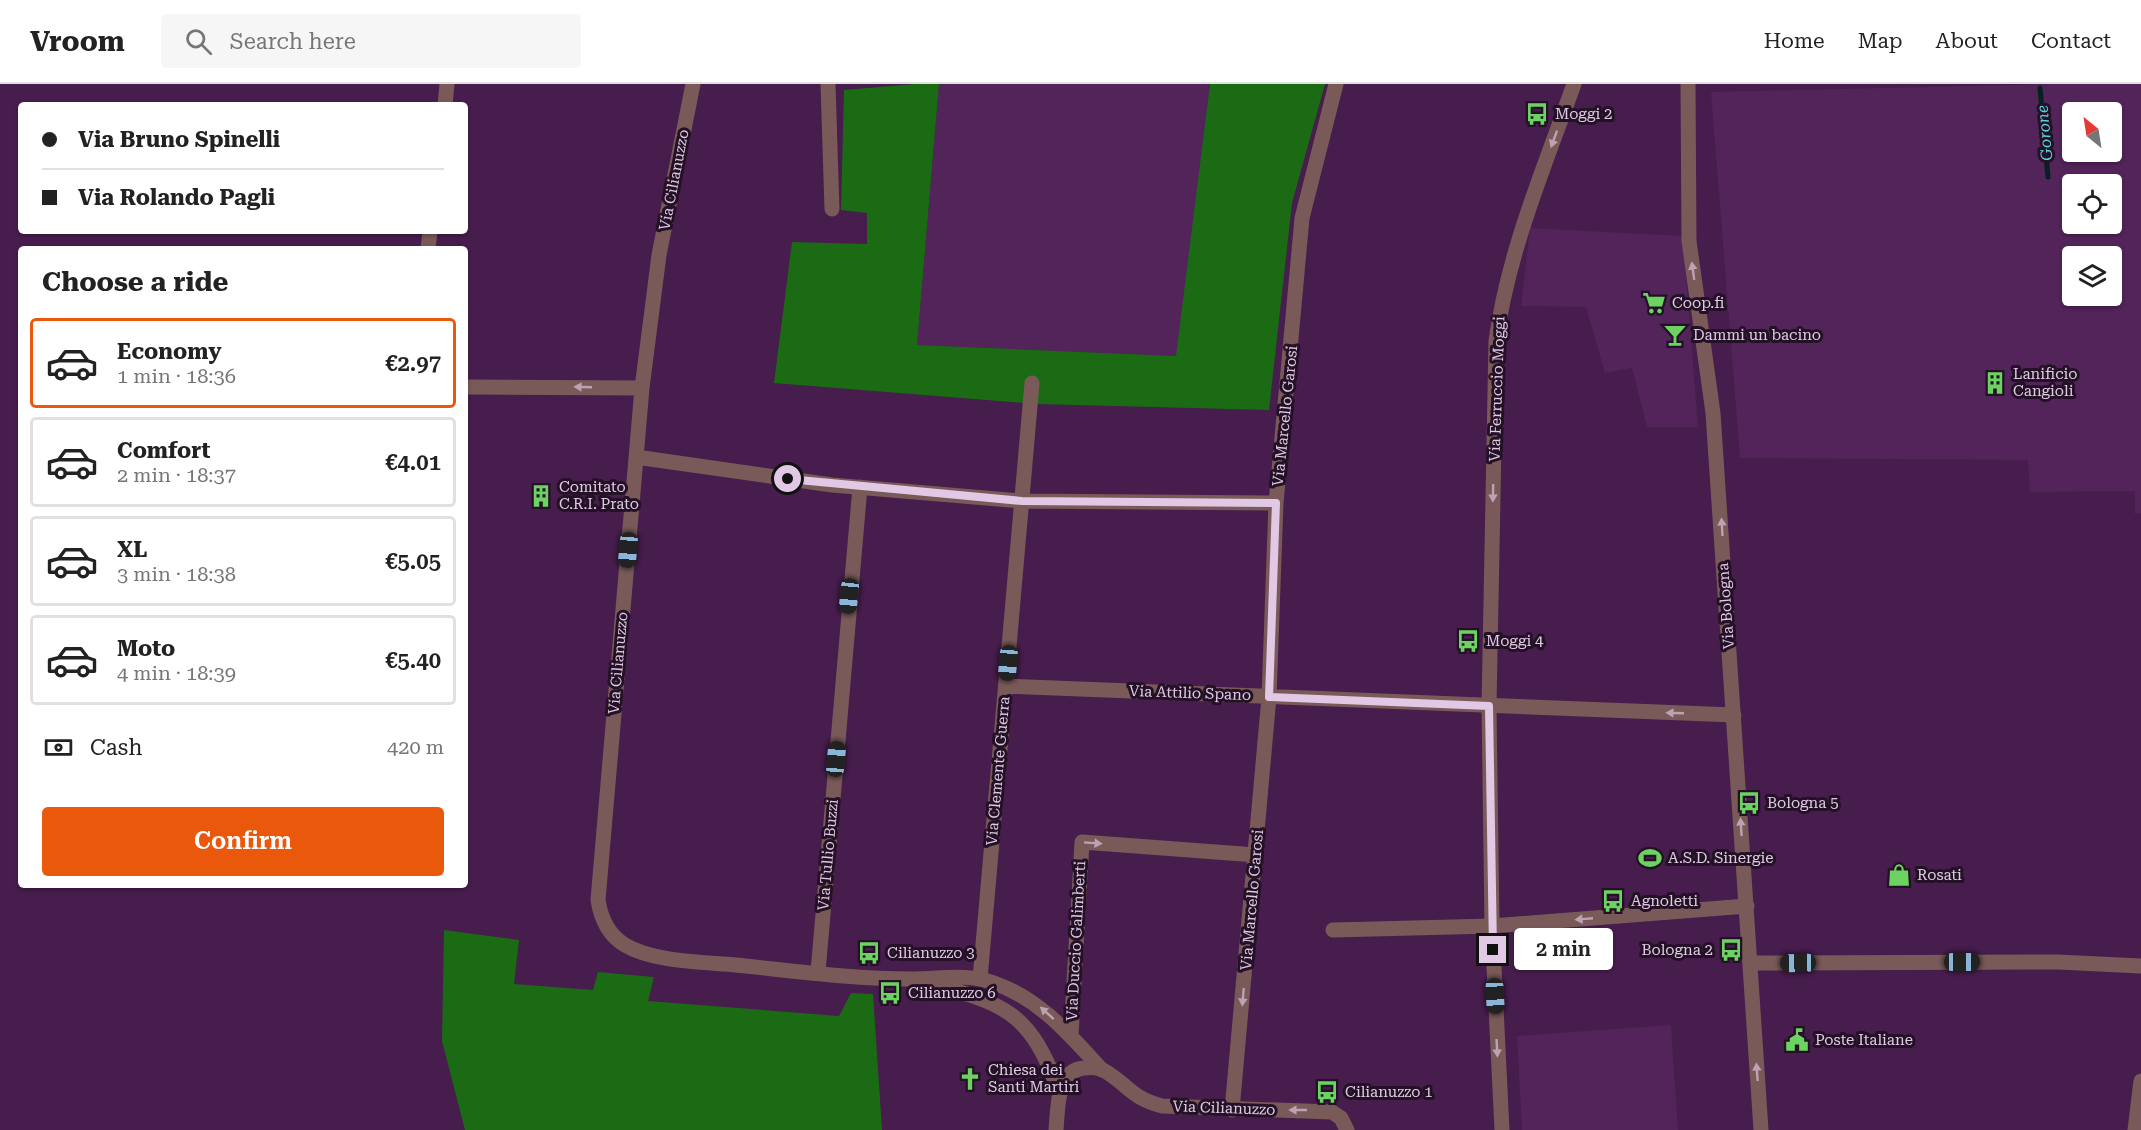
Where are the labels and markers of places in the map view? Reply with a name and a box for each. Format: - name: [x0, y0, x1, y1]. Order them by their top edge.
- bus stop icon: Moggi 2: [1524, 101, 1550, 127]
- place label: Moggi 2: [1555, 105, 1612, 123]
- supermarket icon: Coop.fi: [1641, 290, 1667, 316]
- place label: Coop.fi: [1672, 294, 1724, 312]
- bar icon: Dammi un bacino: [1662, 322, 1688, 348]
- place label: Dammi un bacino: [1693, 326, 1821, 344]
- place label: Lanificio Cangioli: [2013, 365, 2078, 400]
- building icon: Lanificio Cangioli: [1982, 370, 2008, 396]
- place label: Comitato C.R.I. Prato: [559, 478, 639, 513]
- building icon: Comitato C.R.I. Prato: [528, 483, 554, 509]
- bus stop icon: Moggi 4: [1455, 628, 1481, 654]
- place label: Moggi 4: [1486, 632, 1544, 650]
- bus stop icon: Bologna 5: [1736, 790, 1762, 816]
- place label: Bologna 5: [1767, 794, 1839, 812]
- sports icon: A.S.D. Sinergie: [1637, 845, 1663, 871]
- place label: A.S.D. Sinergie: [1668, 849, 1773, 867]
- shop icon: Rosati: [1886, 862, 1912, 888]
- place label: Rosati: [1917, 866, 1962, 884]
- bus stop icon: Agnoletti: [1600, 888, 1626, 914]
- place label: Agnoletti: [1631, 892, 1698, 910]
- bus stop icon: Bologna 2: [1718, 937, 1744, 963]
- bus stop icon: Cilianuzzo 3: [856, 940, 882, 966]
- place label: Bologna 2: [1641, 941, 1713, 959]
- place label: Cilianuzzo 3: [887, 944, 975, 962]
- bus stop icon: Cilianuzzo 6: [877, 980, 903, 1006]
- place label: Cilianuzzo 6: [908, 984, 996, 1002]
- public building icon: Poste Italiane: [1784, 1027, 1810, 1053]
- place label: Poste Italiane: [1815, 1031, 1913, 1049]
- place label: Chiesa dei Santi Martiri: [988, 1061, 1080, 1096]
- church icon: Chiesa dei Santi Martiri: [957, 1066, 983, 1092]
- bus stop icon: Cilianuzzo 1: [1314, 1079, 1340, 1105]
- place label: Cilianuzzo 1: [1345, 1083, 1433, 1101]

